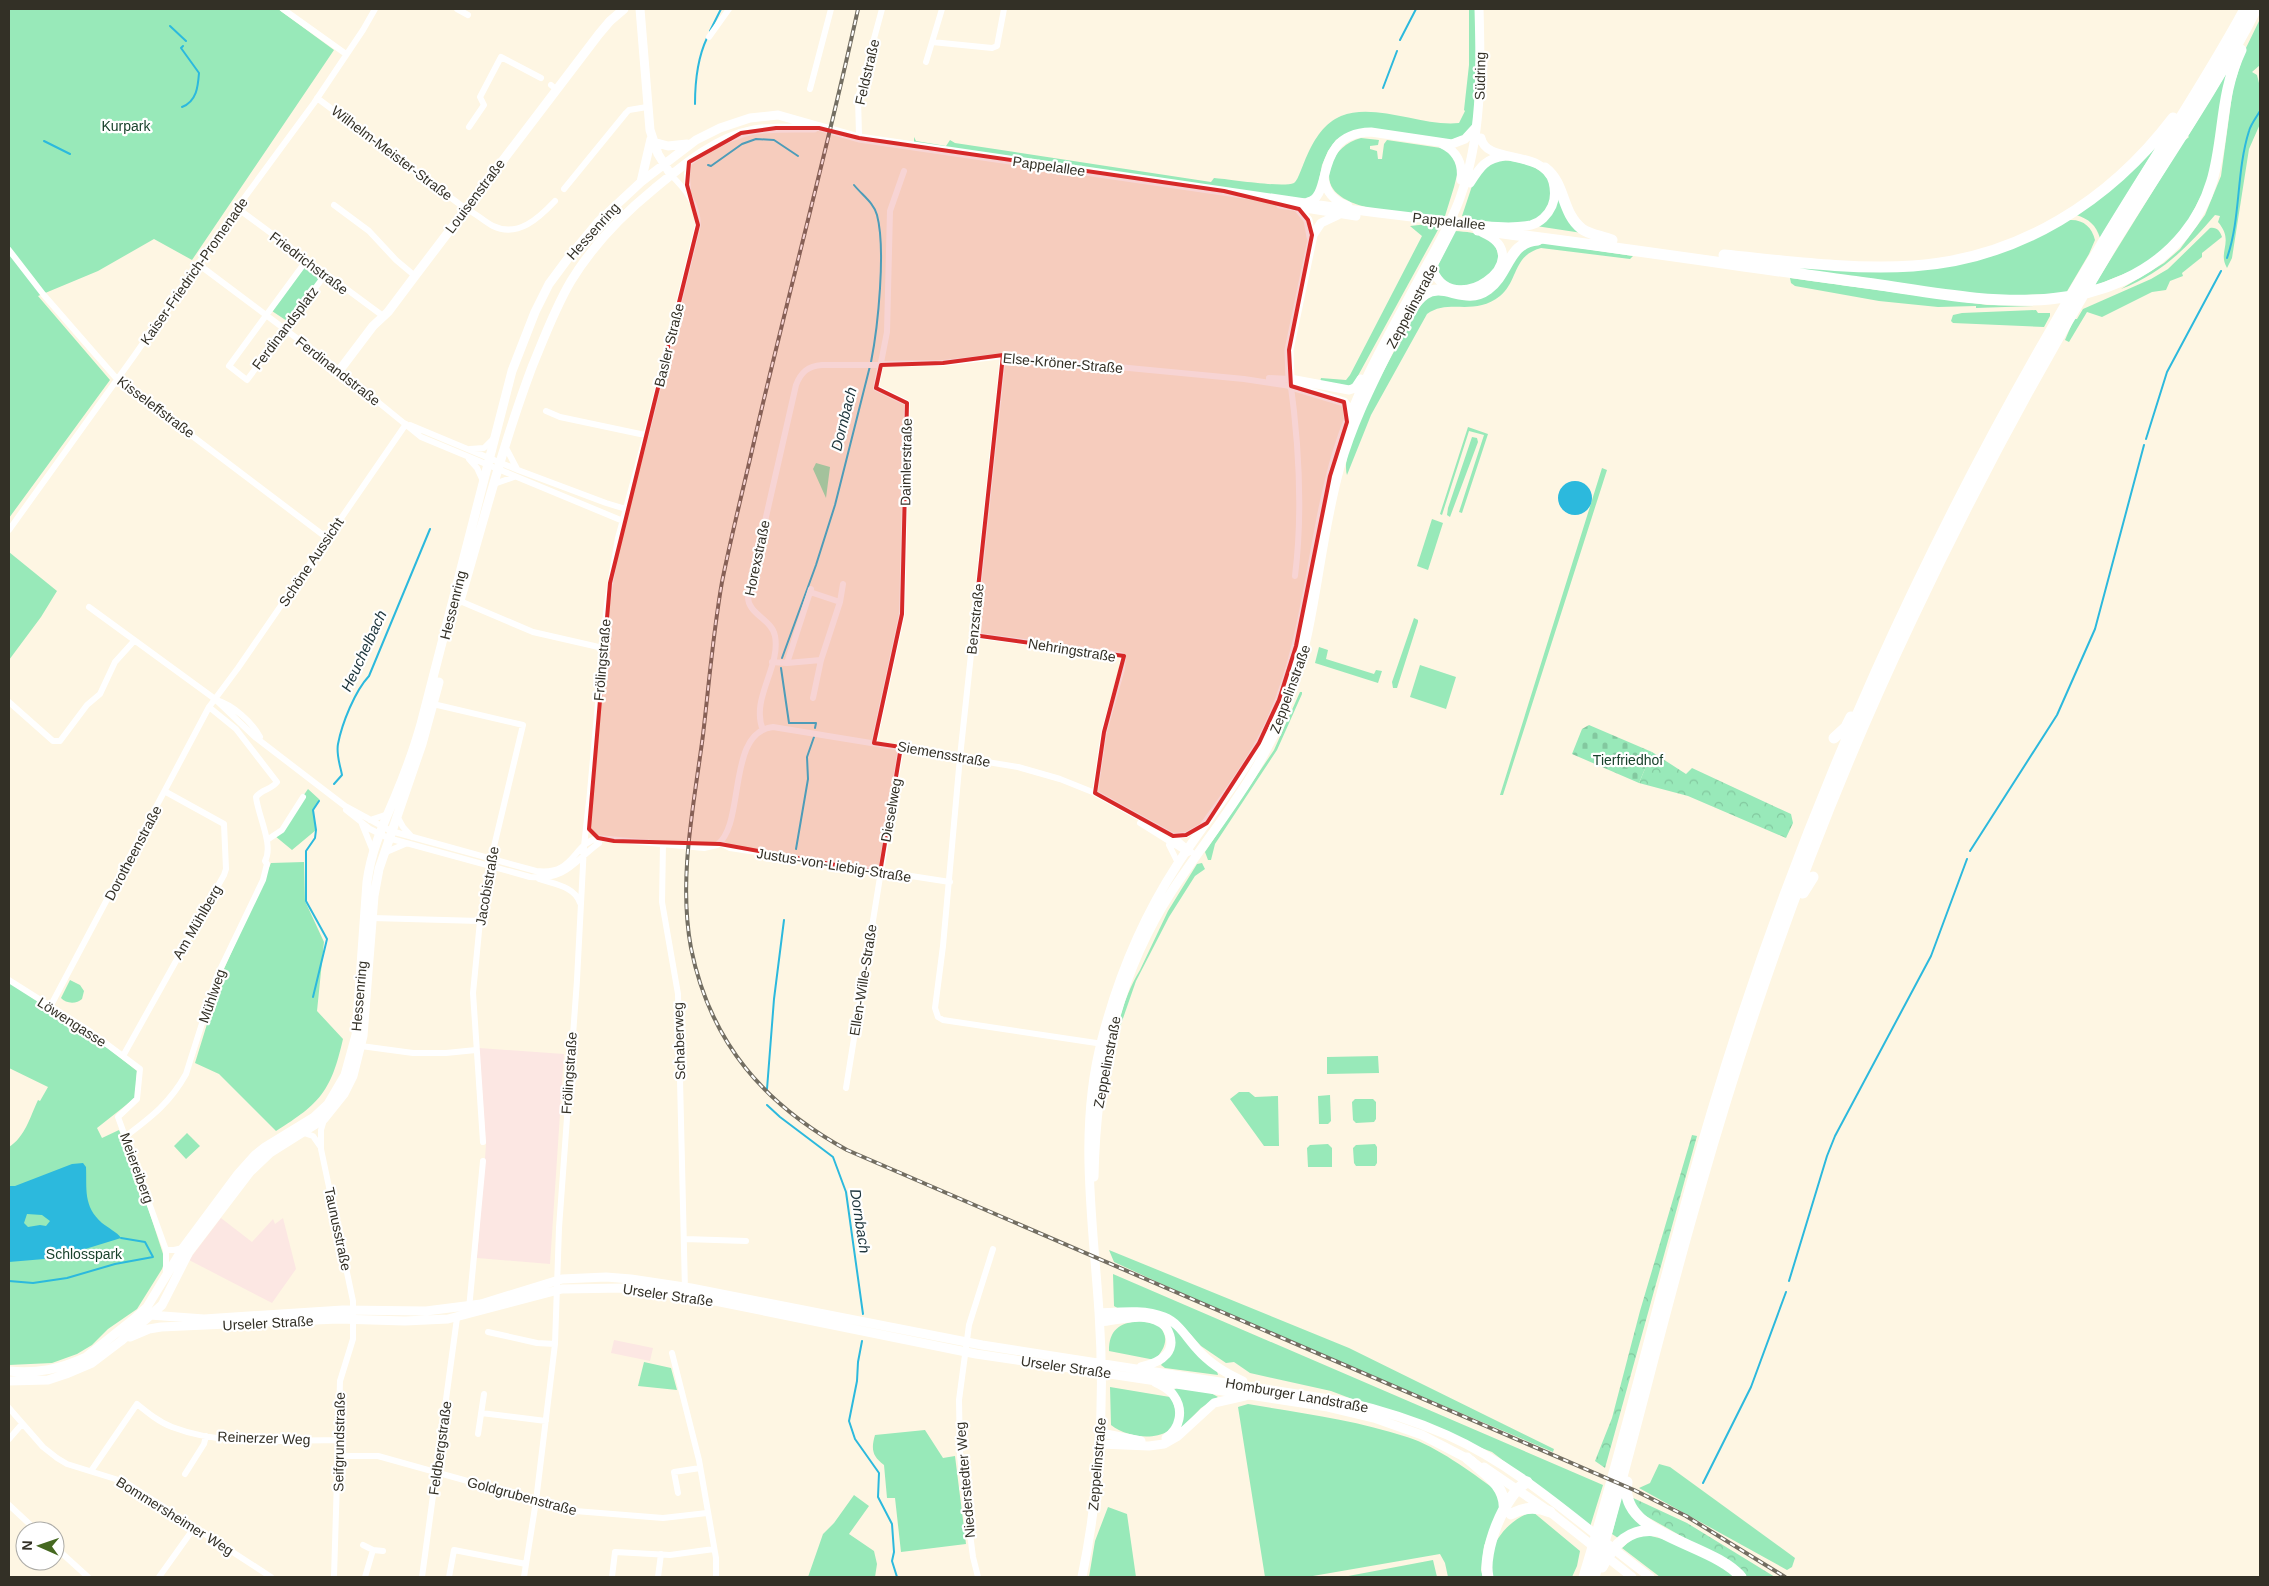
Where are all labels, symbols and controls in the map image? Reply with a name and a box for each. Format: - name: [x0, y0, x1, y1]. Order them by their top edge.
- street label: Feldstraße: [852, 37, 882, 106]
- street label: Südring: [1472, 52, 1488, 100]
- street label: Wilhelm-Meister-Straße: [328, 102, 456, 204]
- park label: Kurpark: [101, 118, 152, 134]
- street label: Pappelallee: [1012, 153, 1087, 179]
- street label: Louisenstraße: [442, 156, 508, 236]
- street label: Kaiser-Friedrich-Promenade: [137, 194, 251, 348]
- street label: Hessenring: [563, 199, 623, 263]
- street label: Pappelallee: [1412, 209, 1486, 233]
- street label: Friedrichstraße: [267, 228, 352, 298]
- street label: Zeppelinstraße: [1383, 261, 1441, 351]
- street label: Ferdinandsplatz: [249, 283, 321, 373]
- street label: Basler Straße: [651, 301, 687, 388]
- street label: Ferdinandstraße: [293, 333, 384, 409]
- street label: Else-Kröner-Straße: [1002, 350, 1124, 376]
- street label: Kisseleffstraße: [114, 373, 198, 441]
- water label: Dornbach: [827, 385, 860, 452]
- street label: Daimlerstraße: [897, 418, 915, 506]
- street label: Schöne Aussicht: [275, 515, 347, 609]
- street label: Horexstraße: [741, 518, 773, 597]
- street label: Hessenring: [437, 569, 469, 641]
- street label: Benzstraße: [963, 582, 987, 655]
- water label: Heuchelbach: [337, 608, 390, 694]
- street label: Frölingstraße: [590, 618, 614, 702]
- street label: Nehringstraße: [1027, 635, 1117, 665]
- street label: Zeppelinstraße: [1267, 642, 1314, 736]
- street label: Siemensstraße: [896, 738, 992, 770]
- park label: Tierfriedhof: [1593, 752, 1663, 768]
- street label: Dieselweg: [878, 777, 904, 843]
- street label: Dorotheenstraße: [101, 803, 165, 903]
- street label: Jacobistraße: [472, 845, 502, 927]
- street label: Justus-von-Liebig-Straße: [756, 845, 913, 885]
- street label: Am Mühlberg: [169, 882, 225, 962]
- street label: Ellen-Wille-Straße: [846, 923, 880, 1037]
- street label: Hessenring: [348, 960, 370, 1032]
- street label: Mühlweg: [195, 967, 229, 1025]
- street label: Löwengasse: [35, 994, 109, 1050]
- street label: Schaberweg: [670, 1002, 688, 1080]
- street label: Zeppelinstraße: [1090, 1014, 1124, 1109]
- street label: Frölingstraße: [558, 1031, 580, 1115]
- street label: Meiereiberg: [117, 1131, 157, 1205]
- street label: Taunusstraße: [321, 1186, 355, 1272]
- water label: Dornbach: [847, 1187, 874, 1254]
- park label: Schlosspark: [46, 1246, 123, 1262]
- street label: Urseler Straße: [622, 1281, 714, 1309]
- street label: Urseler Straße: [222, 1313, 314, 1333]
- street label: Urseler Straße: [1020, 1353, 1112, 1381]
- street label: Homburger Landstraße: [1224, 1375, 1370, 1415]
- street label: Seifgrundstraße: [330, 1392, 348, 1492]
- street label: Feldbergstraße: [425, 1400, 455, 1496]
- street label: Zeppelinstraße: [1085, 1417, 1109, 1511]
- street label: Niederstedter Weg: [952, 1421, 978, 1539]
- street label: Reinerzer Weg: [217, 1428, 311, 1448]
- street label: Bommersheimer Weg: [113, 1473, 237, 1559]
- street label: Goldgrubenstraße: [465, 1474, 579, 1518]
- north arrow: [15, 1521, 65, 1571]
- text: N: [19, 1540, 35, 1551]

